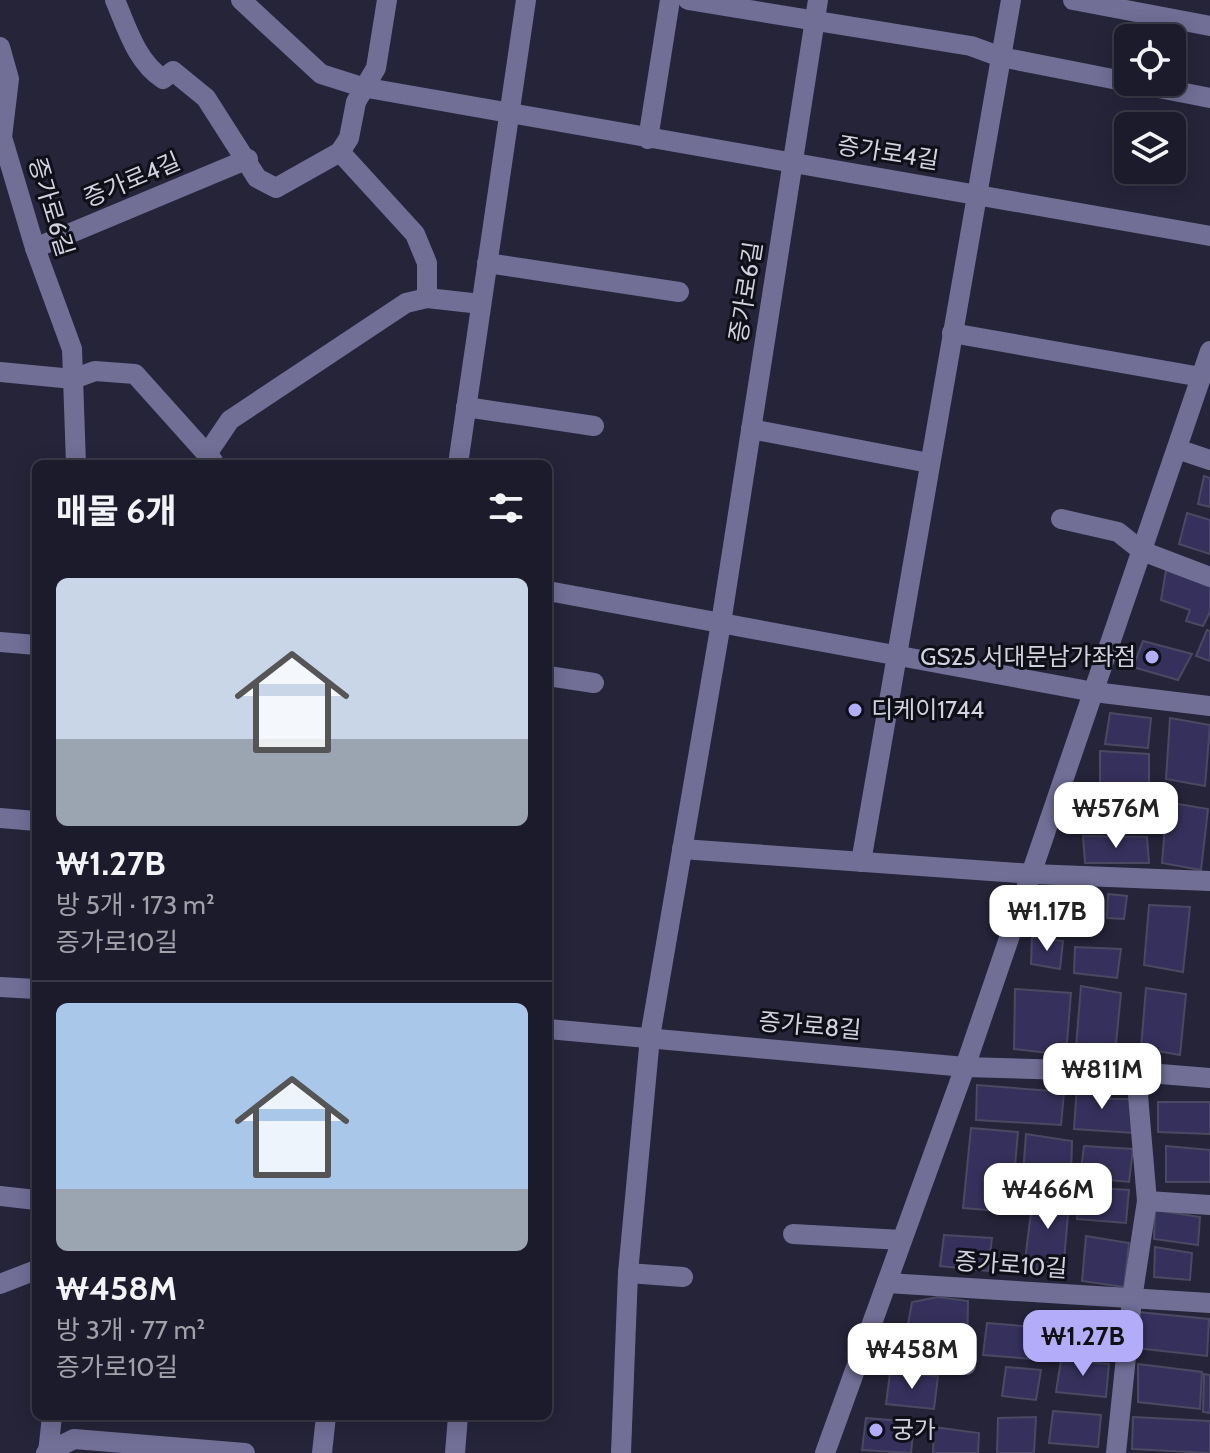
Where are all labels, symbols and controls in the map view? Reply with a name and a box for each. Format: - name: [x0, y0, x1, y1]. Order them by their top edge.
- map controls: [1114, 24, 1186, 184]
- button: locate: [1114, 24, 1186, 96]
- button: layers: [1114, 112, 1186, 184]
- street label: 증가로4길: [835, 130, 941, 175]
- street label: 증가로4길: [79, 146, 185, 213]
- street label: 증가로6길: [23, 154, 80, 260]
- street label: 증가로6길: [723, 239, 768, 345]
- icon: filters: [484, 486, 528, 530]
- text: 매물 6개: [56, 490, 177, 532]
- icon: home: [220, 630, 364, 774]
- place label: GS25 서대문남가좌점: [920, 642, 1136, 671]
- marker: GS25 서대문남가좌점: [1143, 648, 1161, 666]
- place label: 디케이1744: [871, 695, 984, 724]
- marker: 디케이1744: [846, 701, 864, 719]
- pin: ₩576M: [1060, 782, 1172, 850]
- text: ₩576M: [1072, 792, 1160, 824]
- text: ₩1.27B: [56, 842, 166, 884]
- pin: ₩1.17B: [982, 885, 1112, 953]
- text: 방 5개 · 173 m²: [56, 889, 215, 921]
- text: ₩1.17B: [1007, 895, 1087, 927]
- text: 증가로10길: [56, 926, 178, 958]
- street label: 증가로8길: [758, 1007, 863, 1044]
- pin: ₩811M: [1046, 1043, 1158, 1111]
- text: ₩811M: [1061, 1053, 1143, 1085]
- icon: home: [220, 1055, 364, 1199]
- pin: ₩466M: [992, 1163, 1104, 1231]
- text: ₩466M: [1002, 1173, 1094, 1205]
- street label: 증가로10길: [954, 1246, 1068, 1283]
- text: ₩458M: [56, 1267, 177, 1309]
- pin: ₩1.27B: [1018, 1310, 1148, 1378]
- text: 방 3개 · 77 m²: [56, 1314, 205, 1346]
- text: ₩1.27B: [1041, 1320, 1125, 1352]
- pin: ₩458M: [856, 1323, 968, 1391]
- text: ₩458M: [866, 1333, 958, 1365]
- text: 증가로10길: [56, 1351, 178, 1383]
- place label: 궁가: [892, 1415, 936, 1444]
- marker: 궁가: [867, 1421, 885, 1439]

